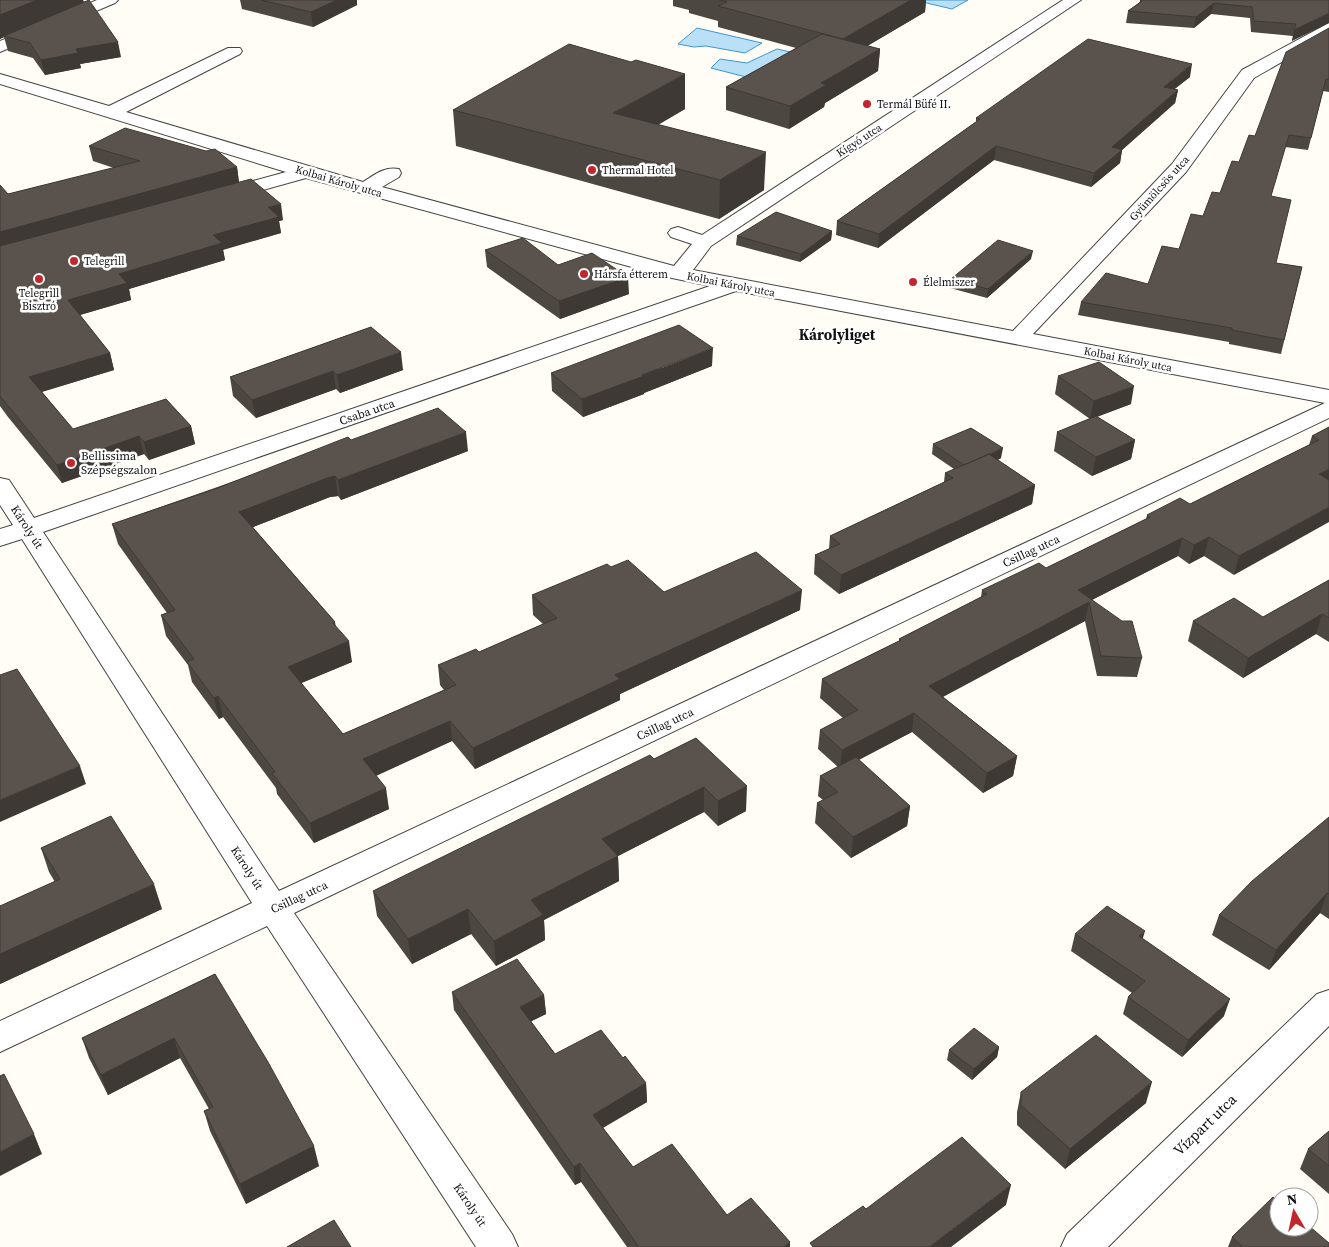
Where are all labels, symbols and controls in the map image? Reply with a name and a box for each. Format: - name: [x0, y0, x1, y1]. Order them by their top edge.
- place label: Termál Büfé II.: [877, 97, 951, 112]
- marker: Termál Büfé II.: [861, 98, 873, 110]
- street label: Kígyó utca: [834, 120, 885, 161]
- street label: Gyümölcsös utca: [1126, 152, 1193, 224]
- street label: Kolbai Károly utca: [294, 162, 384, 201]
- place label: Thermal Hotel: [602, 163, 674, 178]
- marker: Thermal Hotel: [586, 164, 598, 176]
- place label: Telegrill: [84, 254, 124, 269]
- marker: Telegrill: [68, 255, 80, 267]
- place label: Hársfa étterem: [594, 267, 668, 282]
- marker: Hársfa étterem: [578, 268, 590, 280]
- street label: Kolbai Károly utca: [685, 269, 777, 300]
- marker: Telegrill Bisztró: [33, 273, 45, 285]
- place label: Élelmiszer: [923, 275, 975, 290]
- marker: Élelmiszer: [907, 276, 919, 288]
- place label: Telegrill Bisztró: [19, 286, 59, 314]
- district label: Károlyliget: [799, 324, 876, 345]
- street label: Kolbai Károly utca: [1082, 344, 1174, 375]
- street label: Csaba utca: [337, 395, 398, 429]
- place label: Bellissima Szépségszalon: [81, 448, 157, 478]
- marker: Bellissima Szépségszalon: [65, 457, 77, 469]
- street label: Károly út: [7, 502, 47, 552]
- street label: Csillag utca: [1000, 530, 1063, 571]
- street label: Csillag utca: [634, 703, 697, 744]
- street label: Károly út: [227, 843, 267, 893]
- street label: Csillag utca: [268, 876, 331, 917]
- street label: Vízpart utca: [1168, 1089, 1241, 1160]
- street label: Károly út: [450, 1180, 490, 1230]
- north arrow: [1269, 1187, 1319, 1237]
- text: N: [1285, 1188, 1299, 1210]

